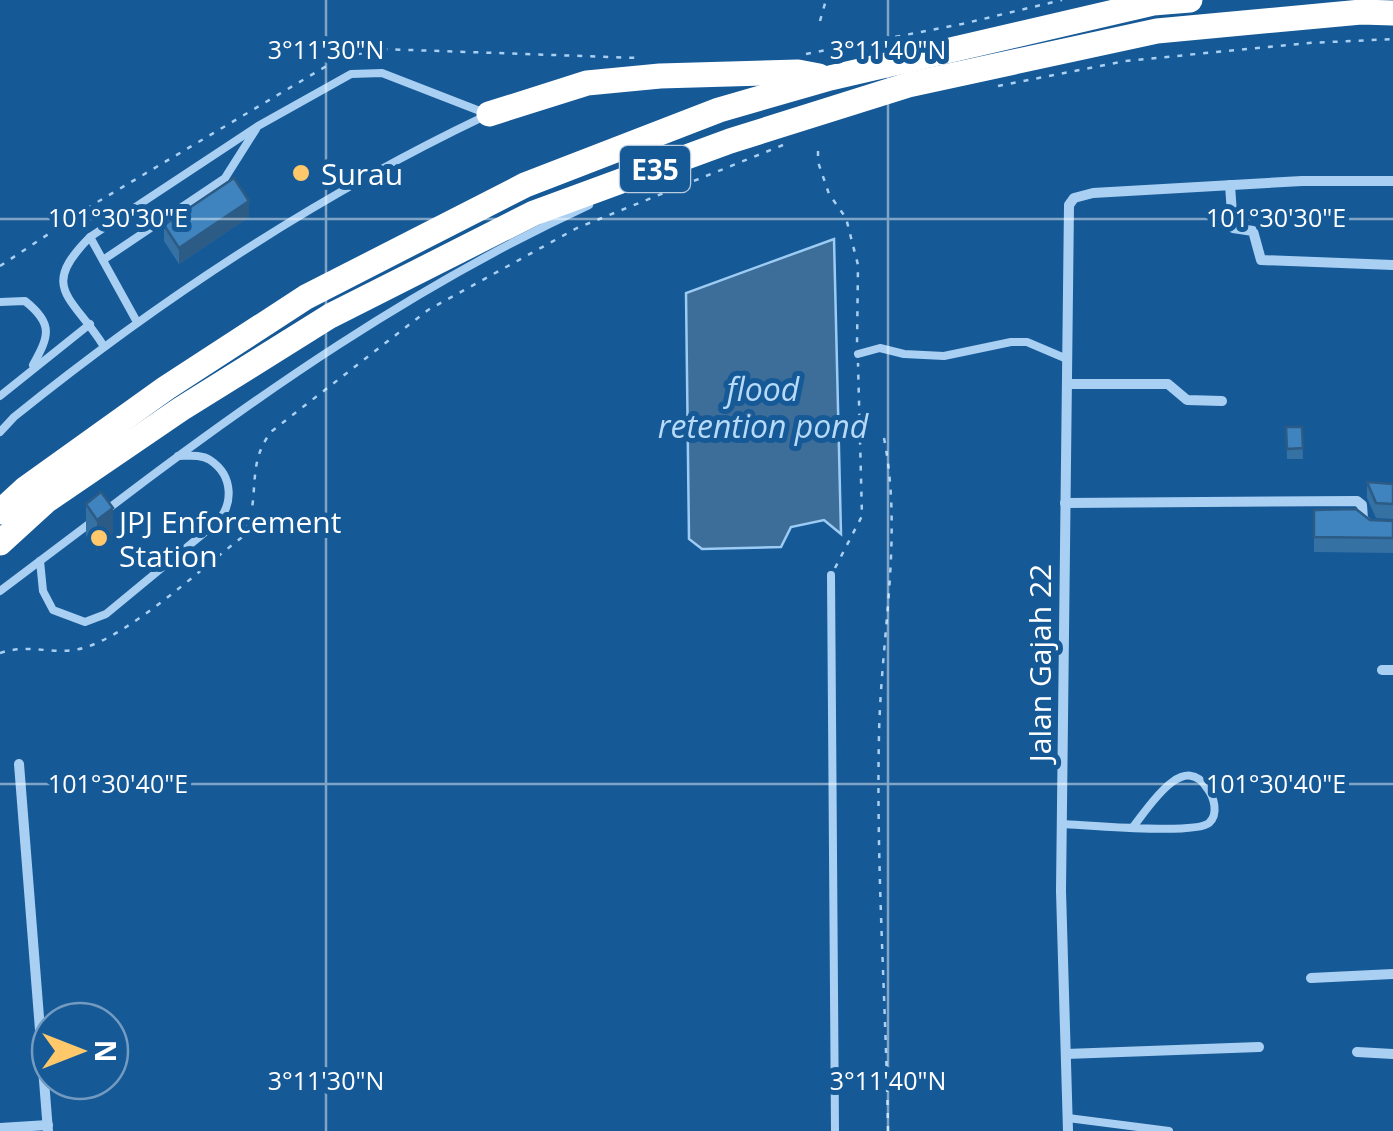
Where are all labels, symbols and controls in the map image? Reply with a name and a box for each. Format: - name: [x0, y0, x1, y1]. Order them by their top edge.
- text: 3°11'30"N: [268, 32, 384, 66]
- text: 3°11'40"N: [830, 32, 946, 66]
- road number: E35: [620, 146, 690, 192]
- place label: Surau: [321, 153, 403, 194]
- marker: Surau: [290, 162, 312, 184]
- text: 101°30'30"E: [48, 200, 188, 234]
- text: 101°30'30"E: [1206, 200, 1346, 234]
- water label: flood retention pond: [658, 367, 870, 447]
- place label: JPJ Enforcement Station: [116, 501, 341, 576]
- marker: JPJ Enforcement Station: [88, 527, 110, 549]
- street label: Jalan Gajah 22: [1019, 564, 1060, 765]
- text: 101°30'40"E: [48, 766, 188, 800]
- text: 101°30'40"E: [1206, 766, 1346, 800]
- north arrow: [30, 1001, 130, 1101]
- text: N: [87, 1040, 125, 1062]
- text: 3°11'30"N: [268, 1063, 384, 1097]
- text: 3°11'40"N: [830, 1063, 946, 1097]

